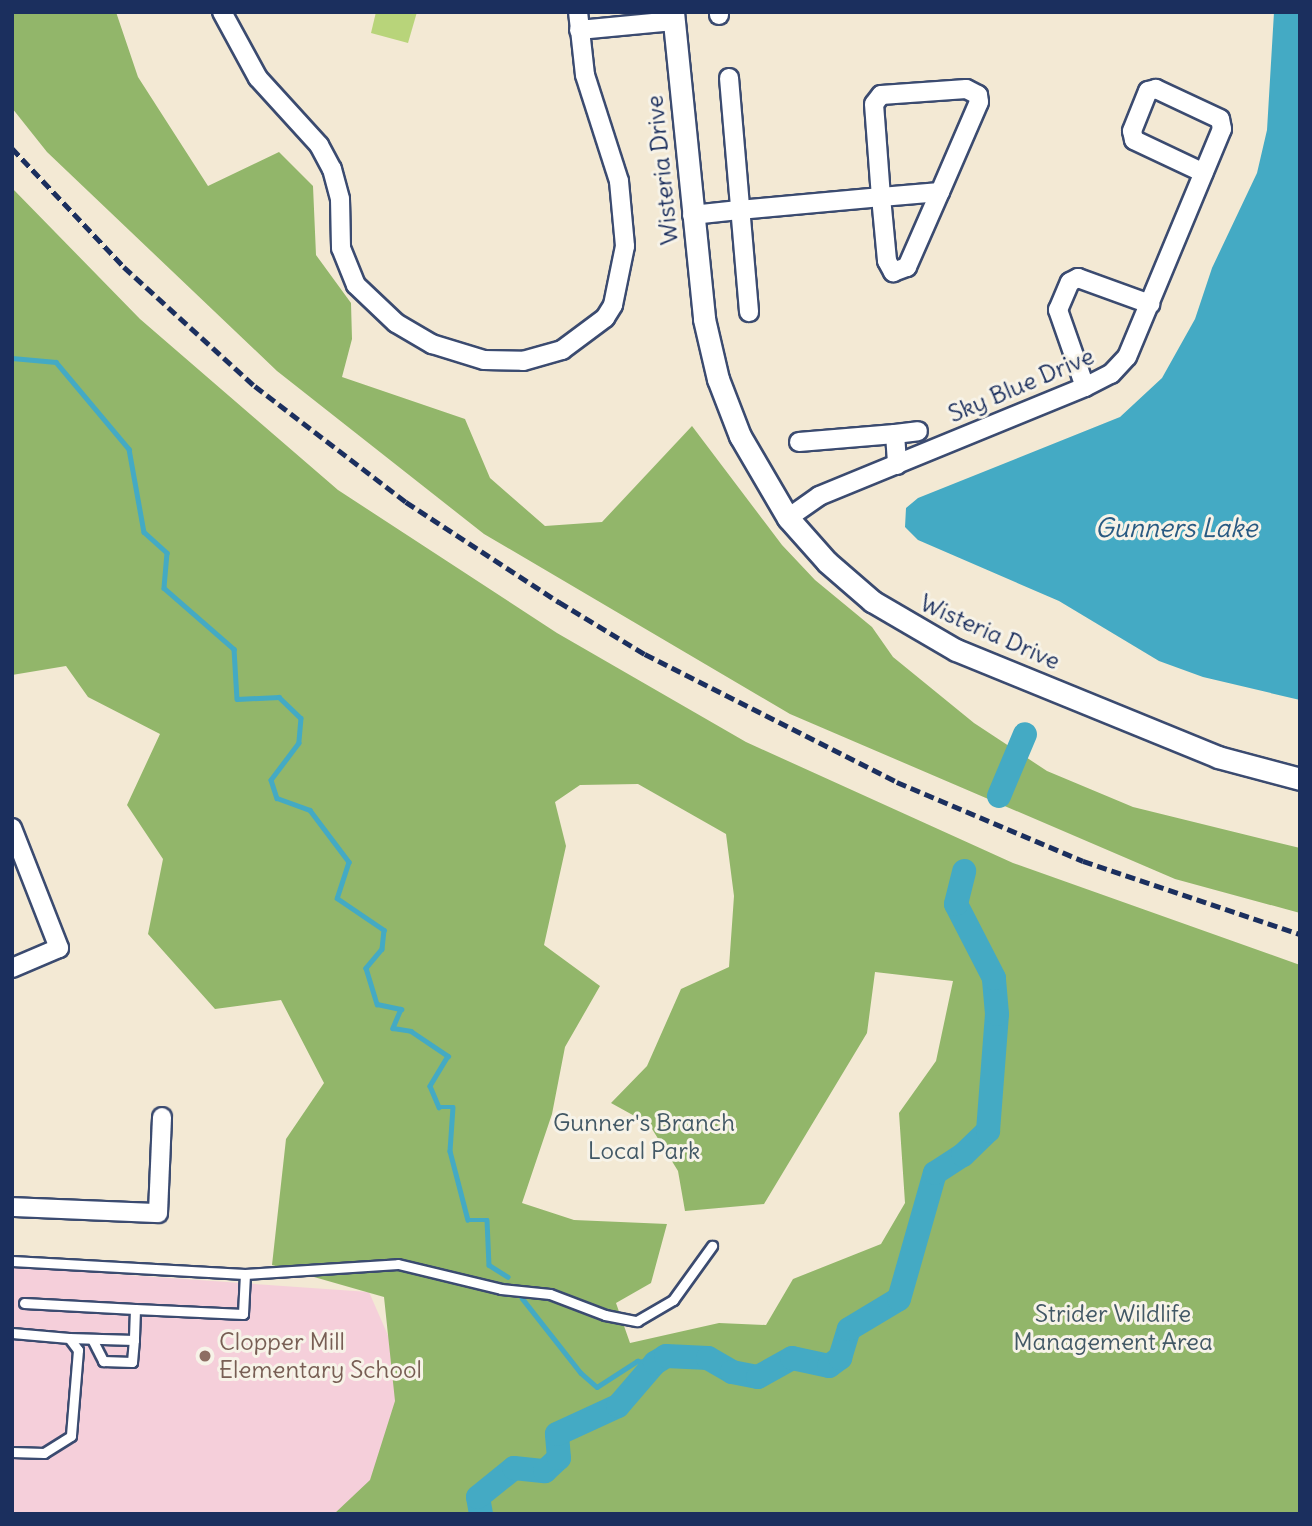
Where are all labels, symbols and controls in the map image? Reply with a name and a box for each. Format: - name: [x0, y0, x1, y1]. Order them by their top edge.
- street label: Wisteria Drive: [640, 94, 684, 246]
- street label: Sky Blue Drive: [944, 341, 1098, 429]
- water label: Gunners Lake: [1095, 512, 1257, 544]
- street label: Wisteria Drive: [916, 588, 1064, 676]
- park label: Gunner's Branch Local Park: [553, 1109, 735, 1165]
- park label: Strider Wildlife Management Area: [1013, 1300, 1213, 1356]
- place label: Clopper Mill Elementary School: [219, 1328, 422, 1384]
- marker: Clopper Mill Elementary School: [197, 1348, 213, 1364]

